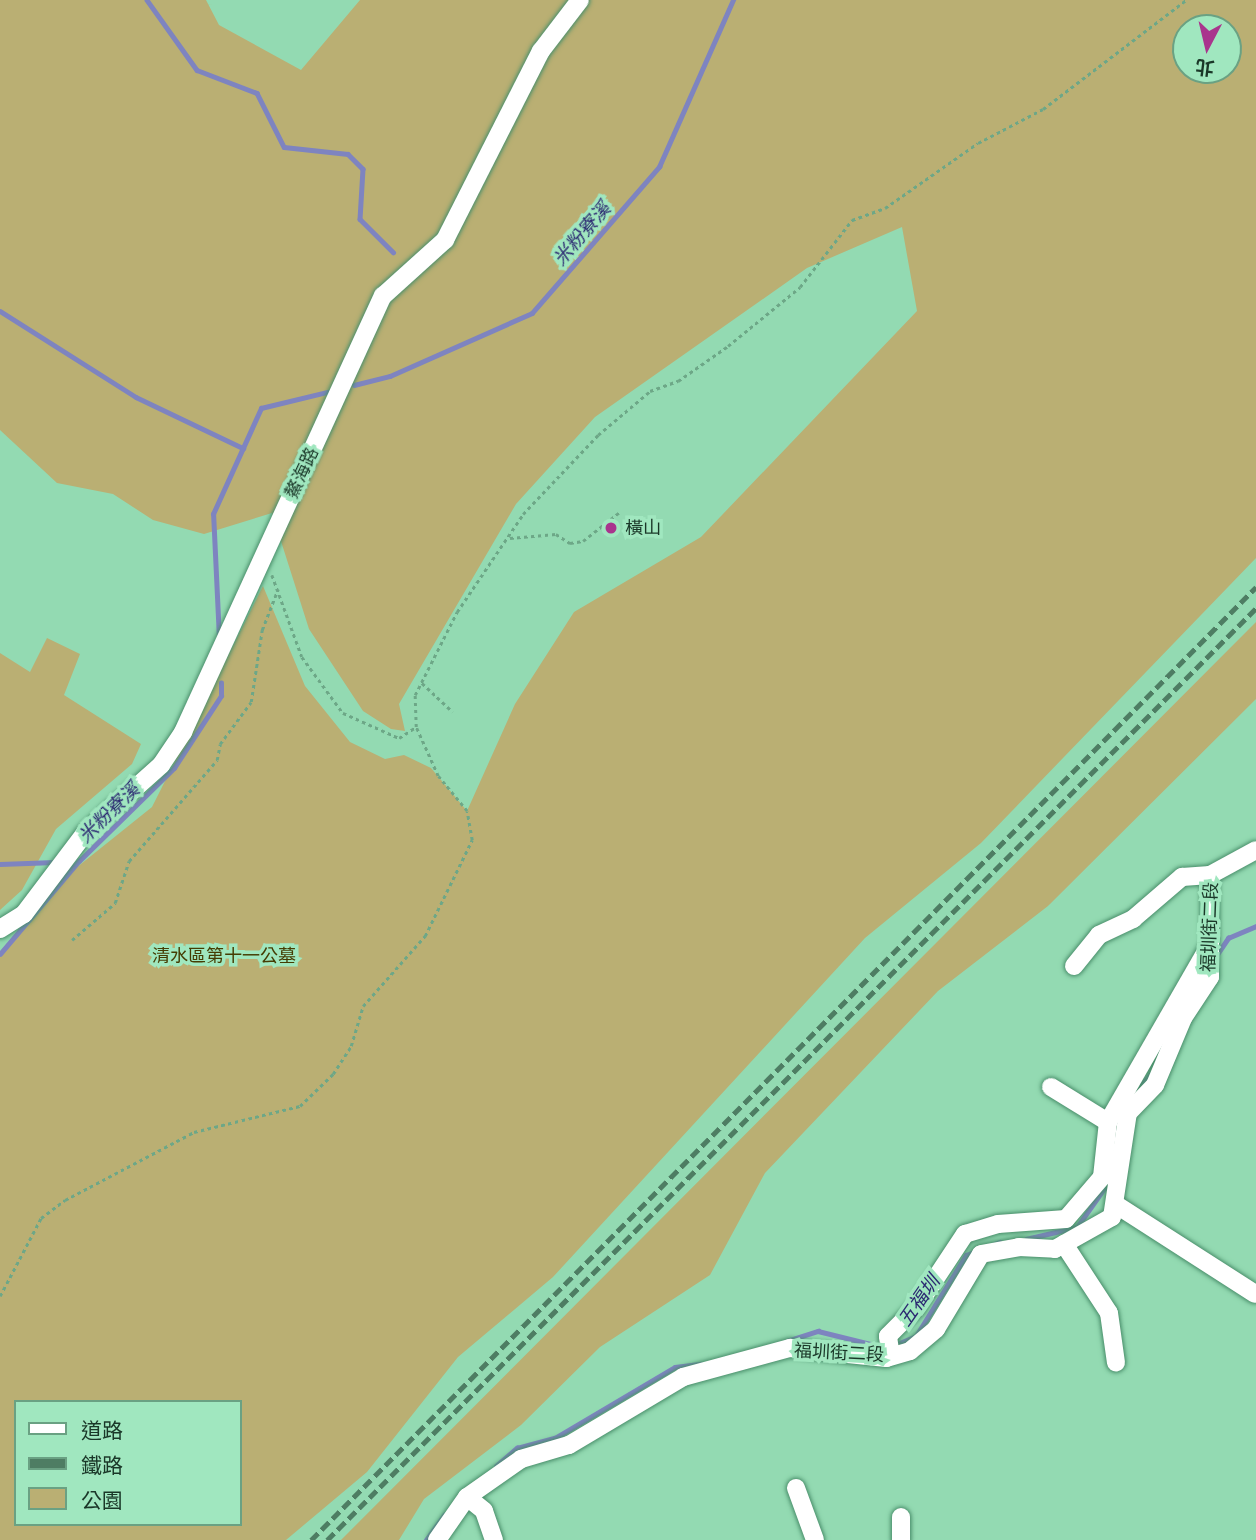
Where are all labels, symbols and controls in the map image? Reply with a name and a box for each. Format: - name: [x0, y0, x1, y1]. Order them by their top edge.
- north arrow: [1172, 14, 1242, 84]
- text: 北: [1194, 56, 1215, 80]
- water label: 米粉寮溪: [548, 198, 616, 270]
- street label: 鰲海路: [281, 444, 323, 502]
- place label: 橫山: [625, 517, 661, 539]
- marker: 橫山: [603, 520, 619, 536]
- water label: 米粉寮溪: [74, 778, 144, 848]
- street label: 福圳街二段: [1198, 882, 1222, 972]
- park label: 清水區第十一公墓: [152, 945, 296, 967]
- water label: 五福圳: [893, 1271, 945, 1331]
- street label: 福圳街二段: [793, 1340, 885, 1366]
- legend: [14, 1400, 242, 1526]
- text: 道路: [81, 1418, 123, 1443]
- text: 鐵路: [81, 1453, 123, 1478]
- text: 公園: [81, 1488, 123, 1513]

